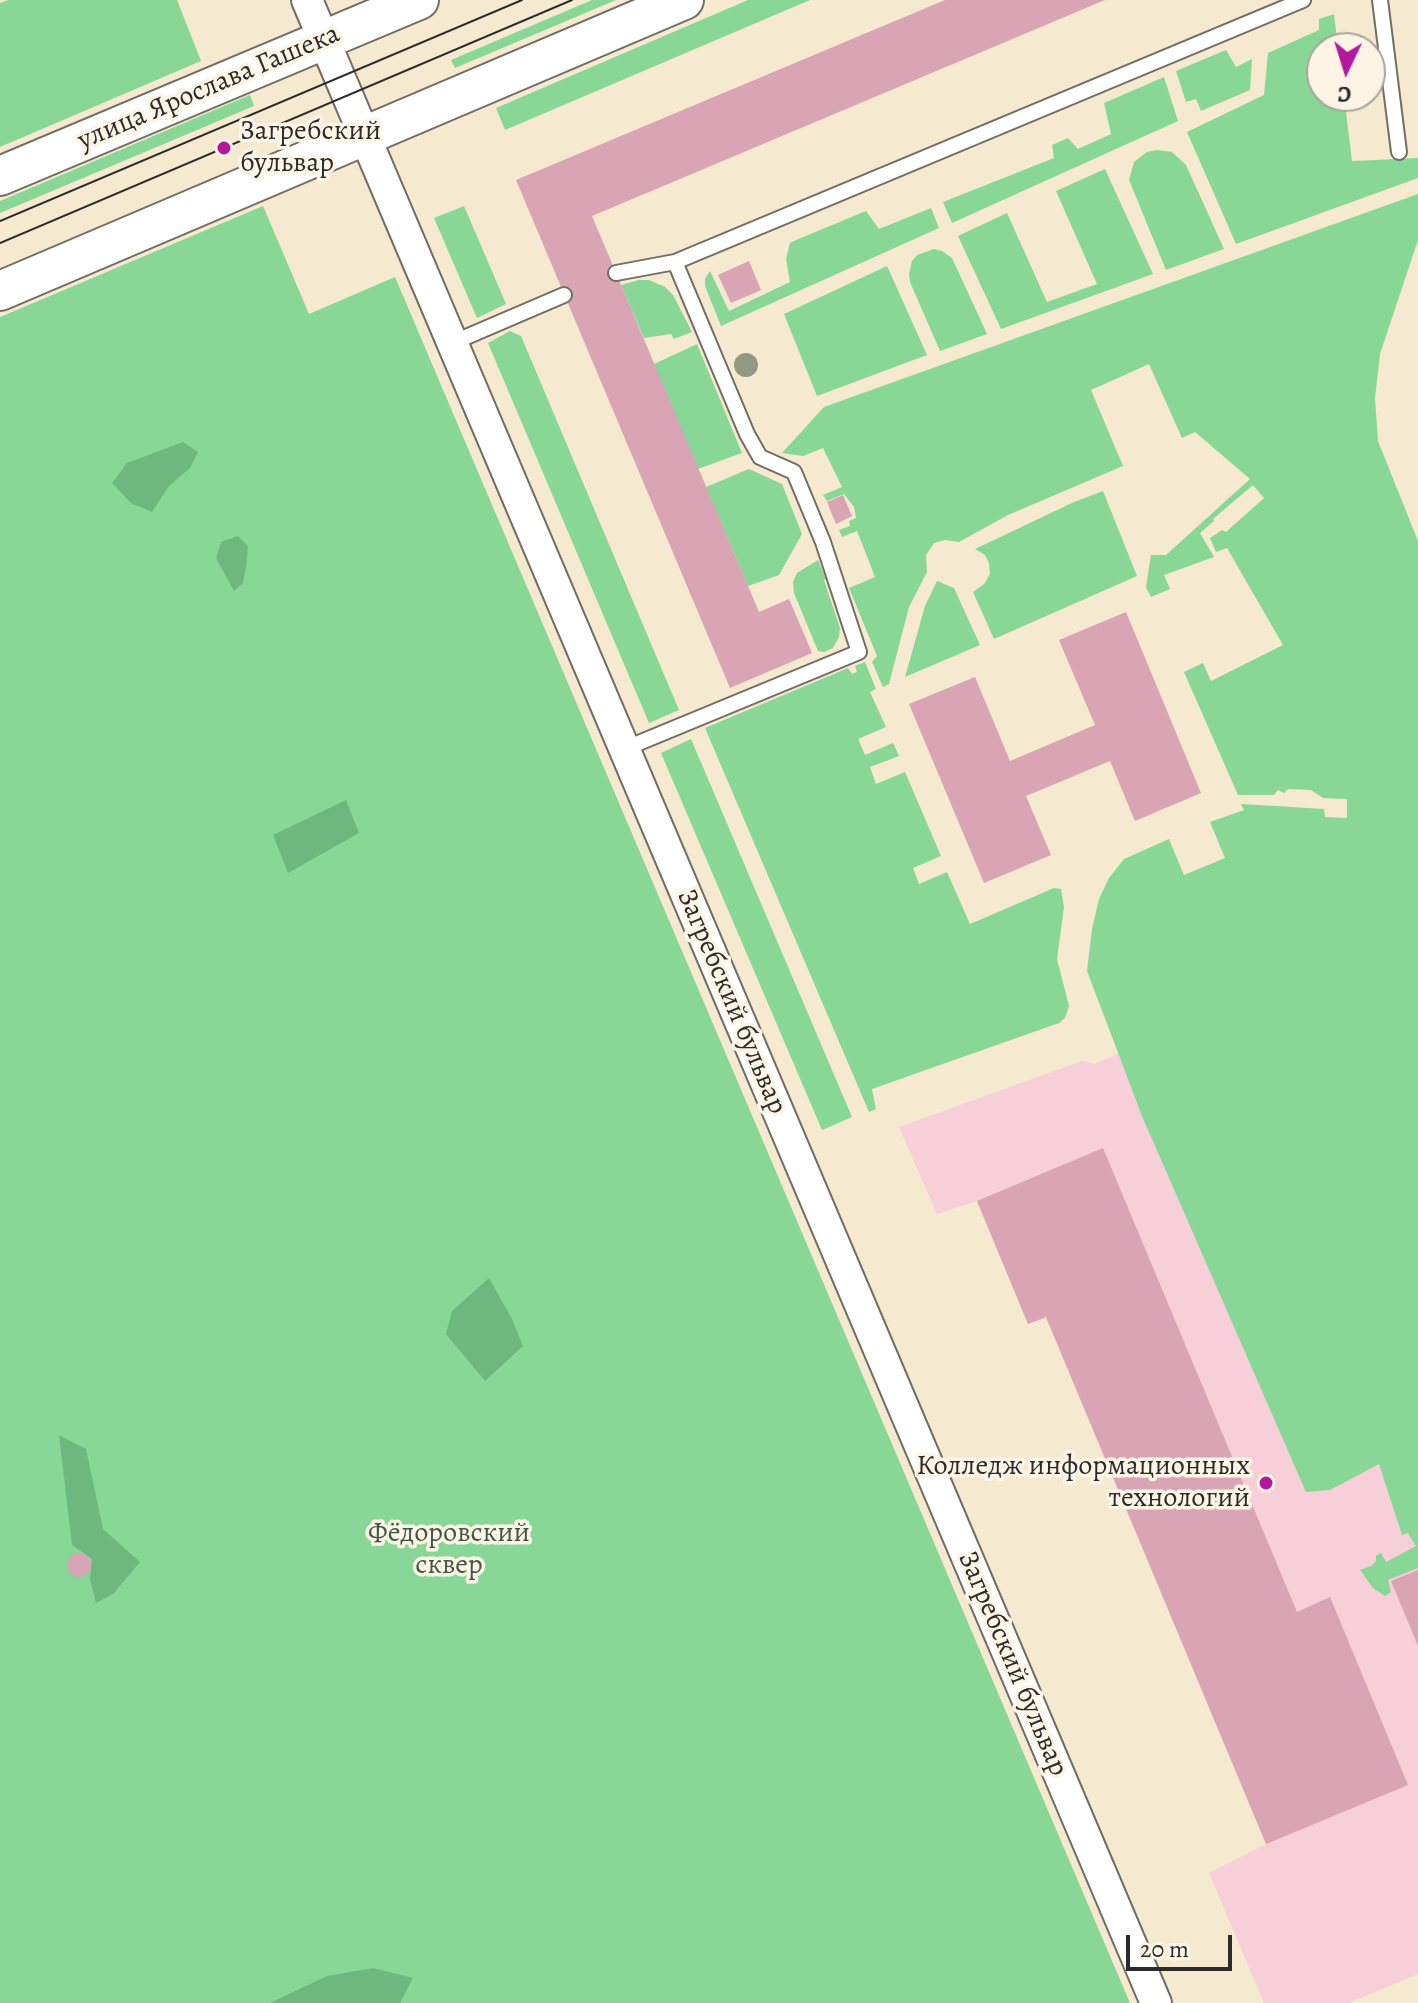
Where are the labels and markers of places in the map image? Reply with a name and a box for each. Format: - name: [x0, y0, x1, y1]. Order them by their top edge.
- place label: Загребский бульвар: [240, 115, 381, 181]
- marker: Загребский бульвар: [215, 139, 233, 157]
- place label: Колледж информационных технологий: [916, 1450, 1250, 1516]
- marker: Колледж информационных технологий: [1257, 1474, 1275, 1492]

